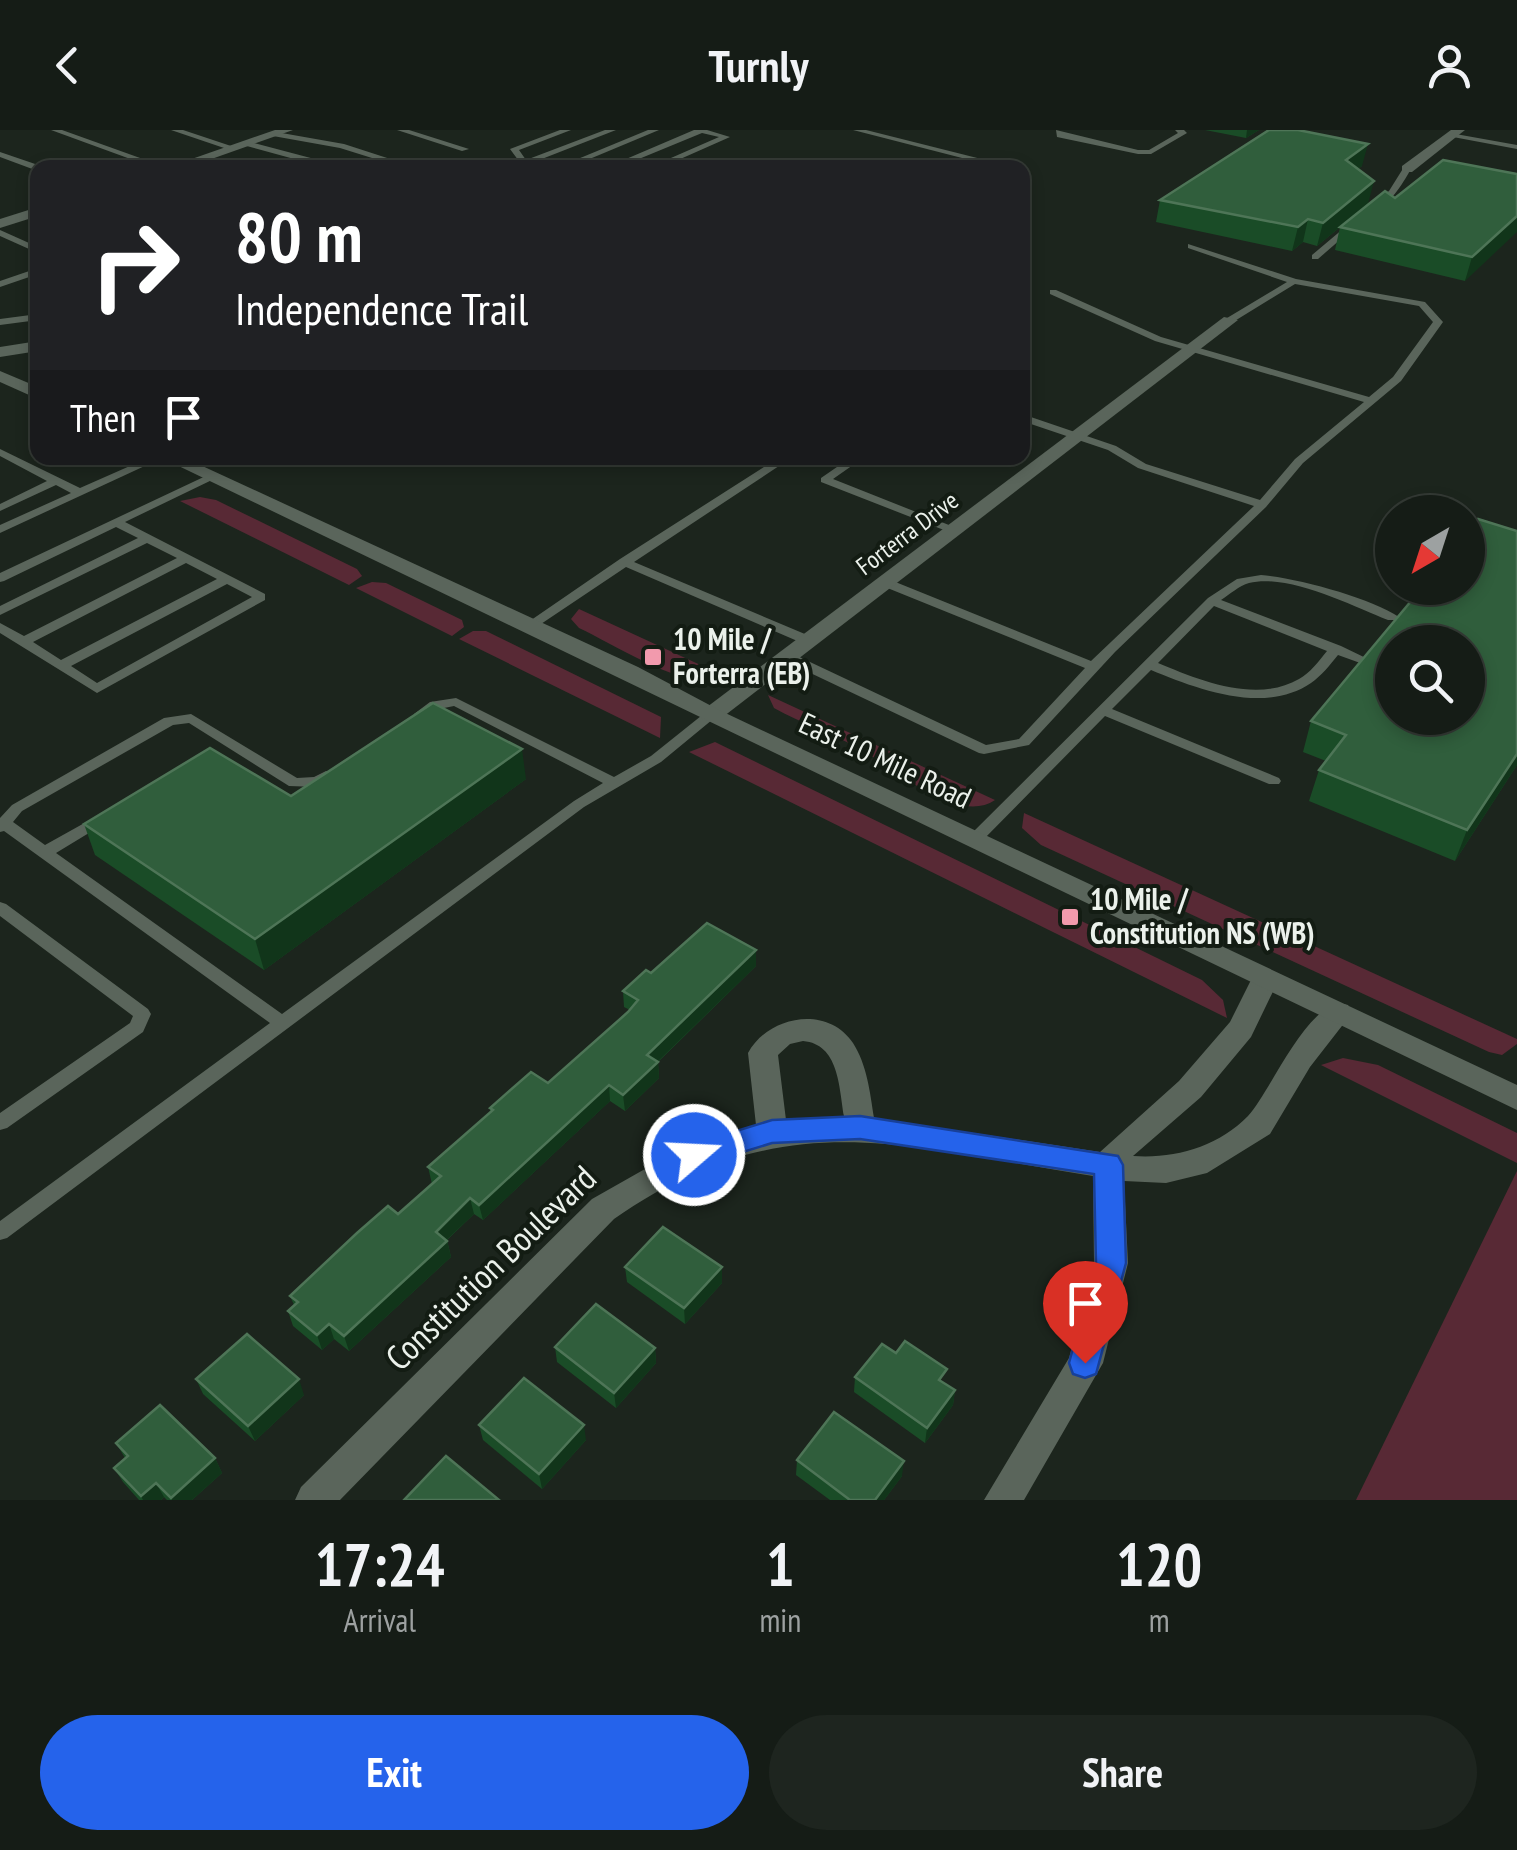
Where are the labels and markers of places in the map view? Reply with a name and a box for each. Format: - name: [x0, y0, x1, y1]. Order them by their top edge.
- place label: 10 Mile / Forterra (EB): [673, 619, 810, 692]
- marker: 10 Mile / Forterra (EB): [642, 646, 664, 668]
- place label: 10 Mile / Constitution NS (WB): [1090, 879, 1315, 952]
- marker: 10 Mile / Constitution NS (WB): [1059, 906, 1081, 928]
- pin: [1043, 1261, 1128, 1364]

